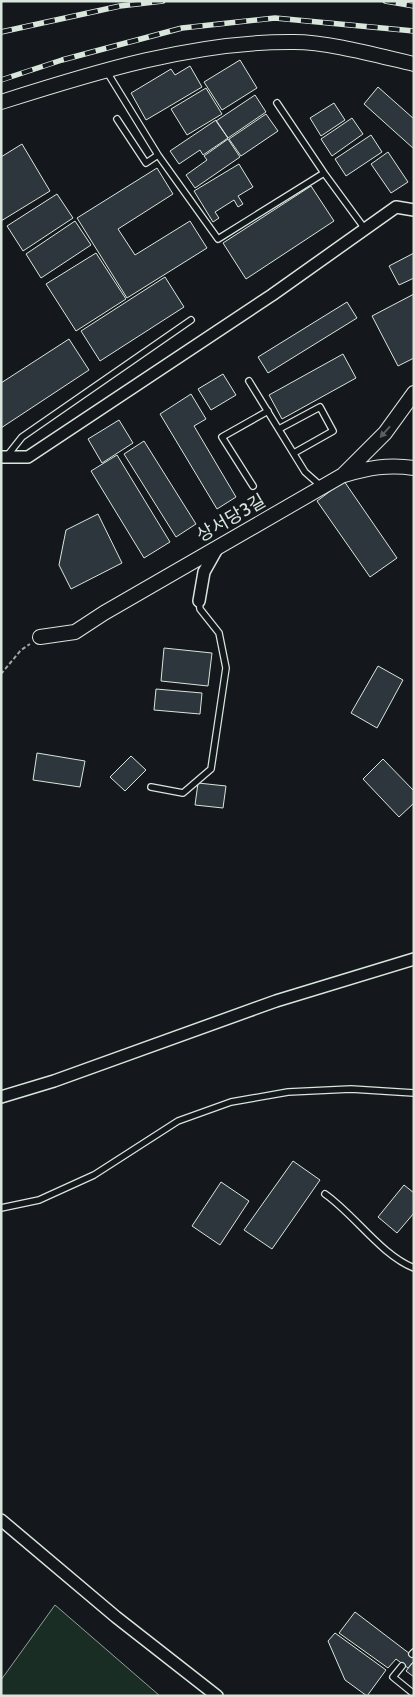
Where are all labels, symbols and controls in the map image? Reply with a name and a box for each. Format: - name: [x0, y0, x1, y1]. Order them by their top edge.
- one-way arrow: [379, 425, 391, 437]
- street label: 상서당3길: [193, 489, 269, 547]

